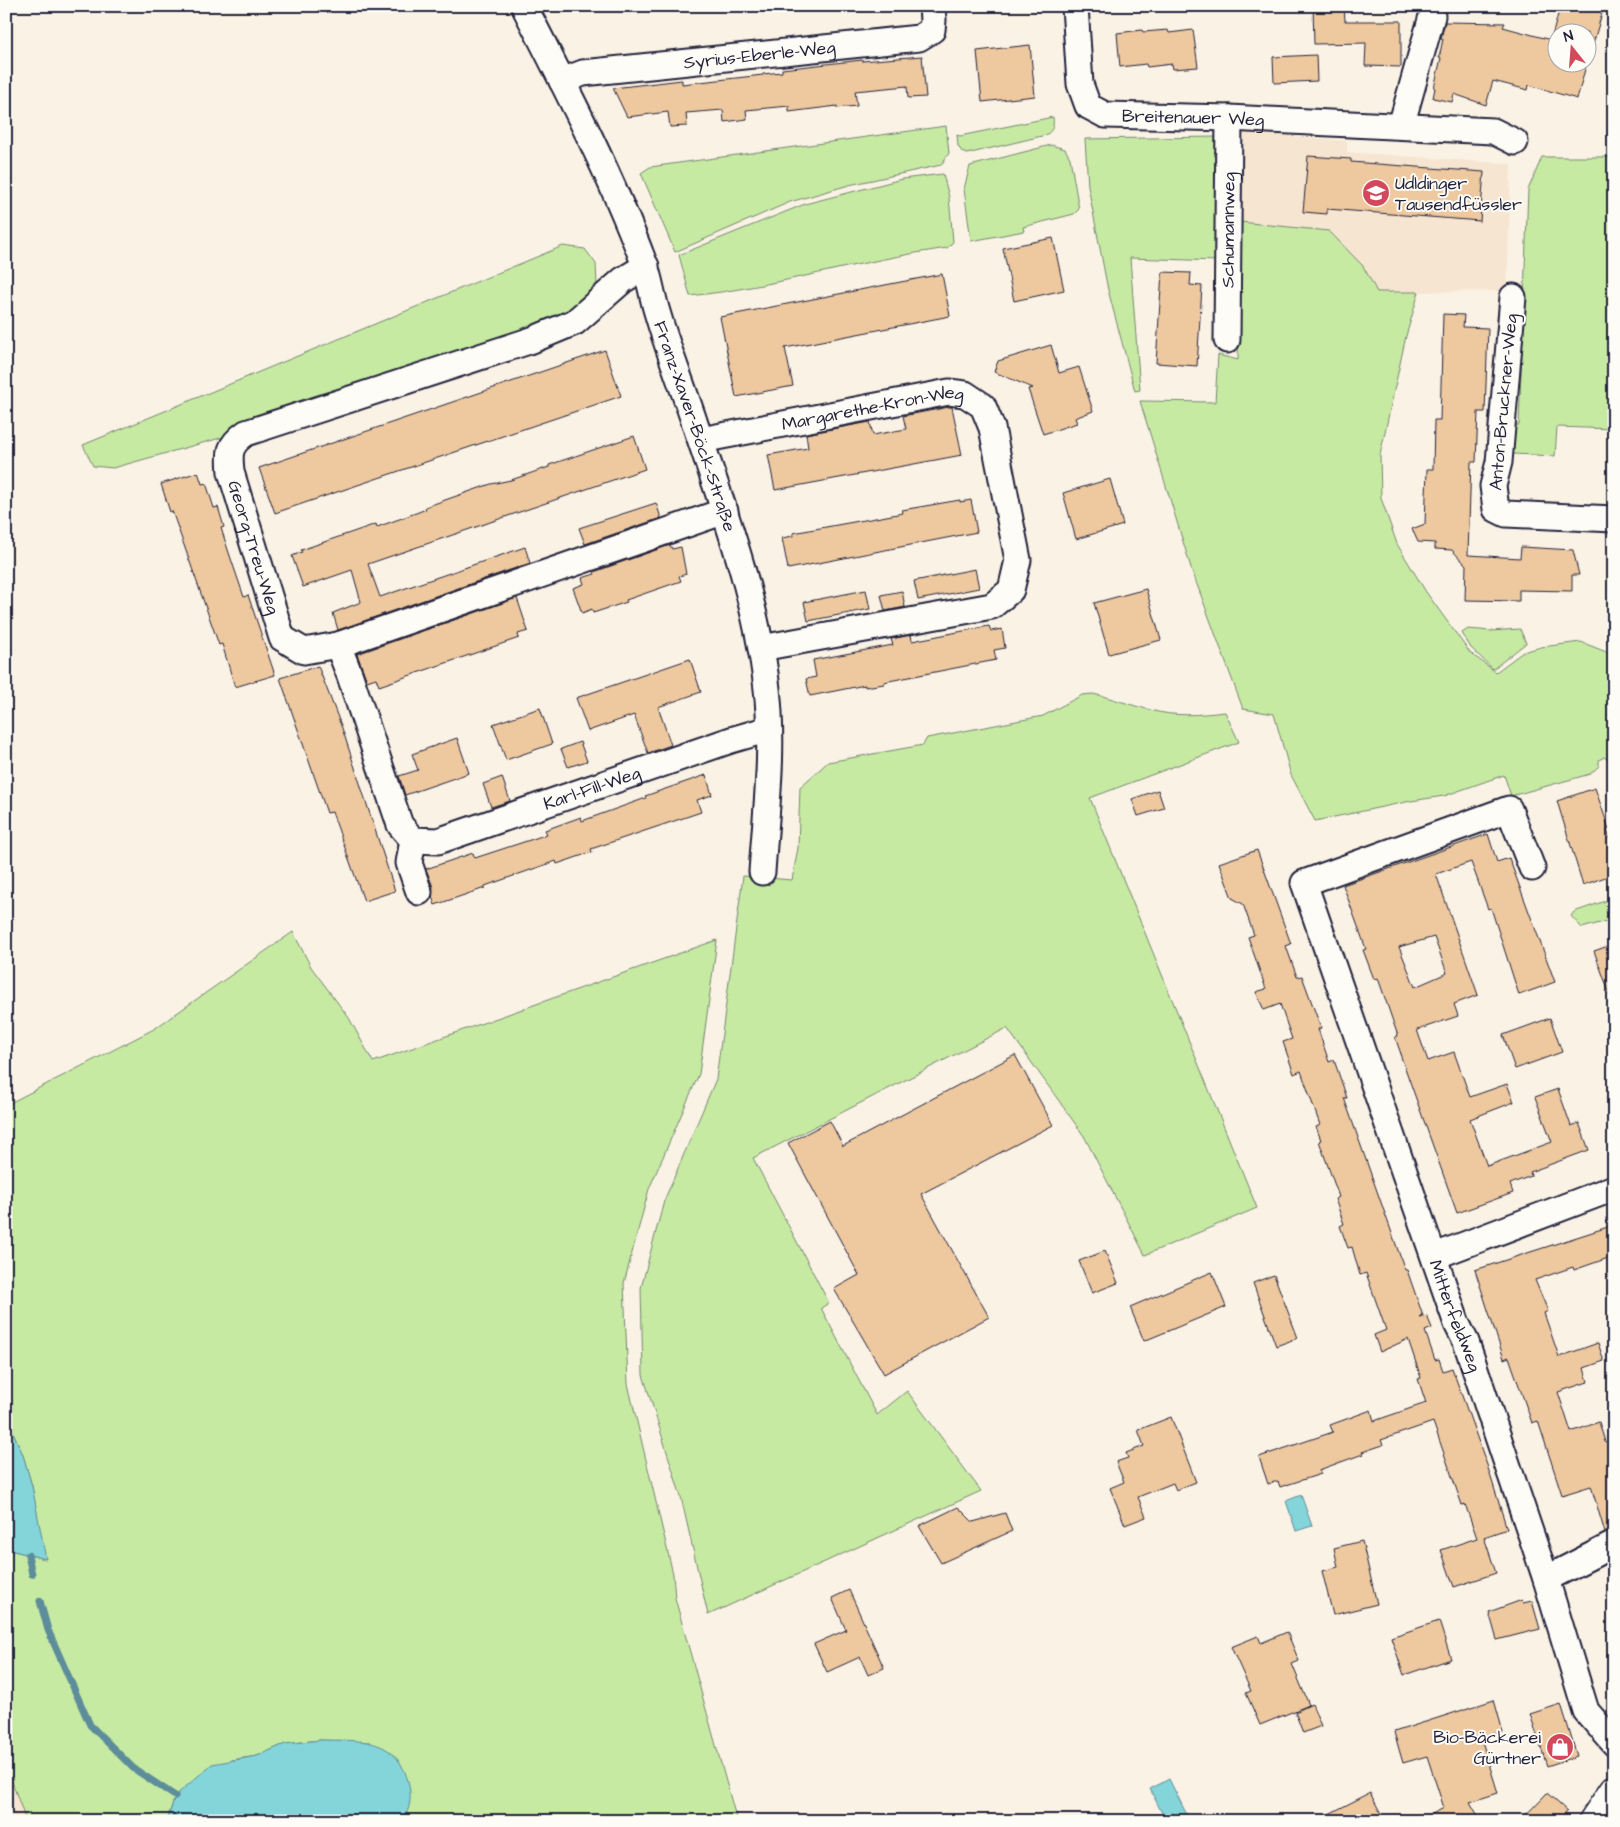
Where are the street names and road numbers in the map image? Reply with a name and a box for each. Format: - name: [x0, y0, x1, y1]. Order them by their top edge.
- street label: Syrius-Eberle-Weg: [682, 35, 837, 75]
- street label: Breitenauer Weg: [1122, 103, 1265, 134]
- street label: Schumannweg: [1215, 172, 1243, 288]
- street label: Anton-Bruckner-Weg: [1483, 313, 1525, 491]
- street label: Franz-Xaver-Böck-Straße: [647, 318, 742, 535]
- street label: Margarethe-Kron-Weg: [780, 380, 965, 437]
- street label: Georg-Treu-Weg: [221, 478, 286, 618]
- street label: Karl-Fill-Weg: [540, 760, 644, 817]
- street label: Mitterfeldweg: [1423, 1257, 1487, 1376]

